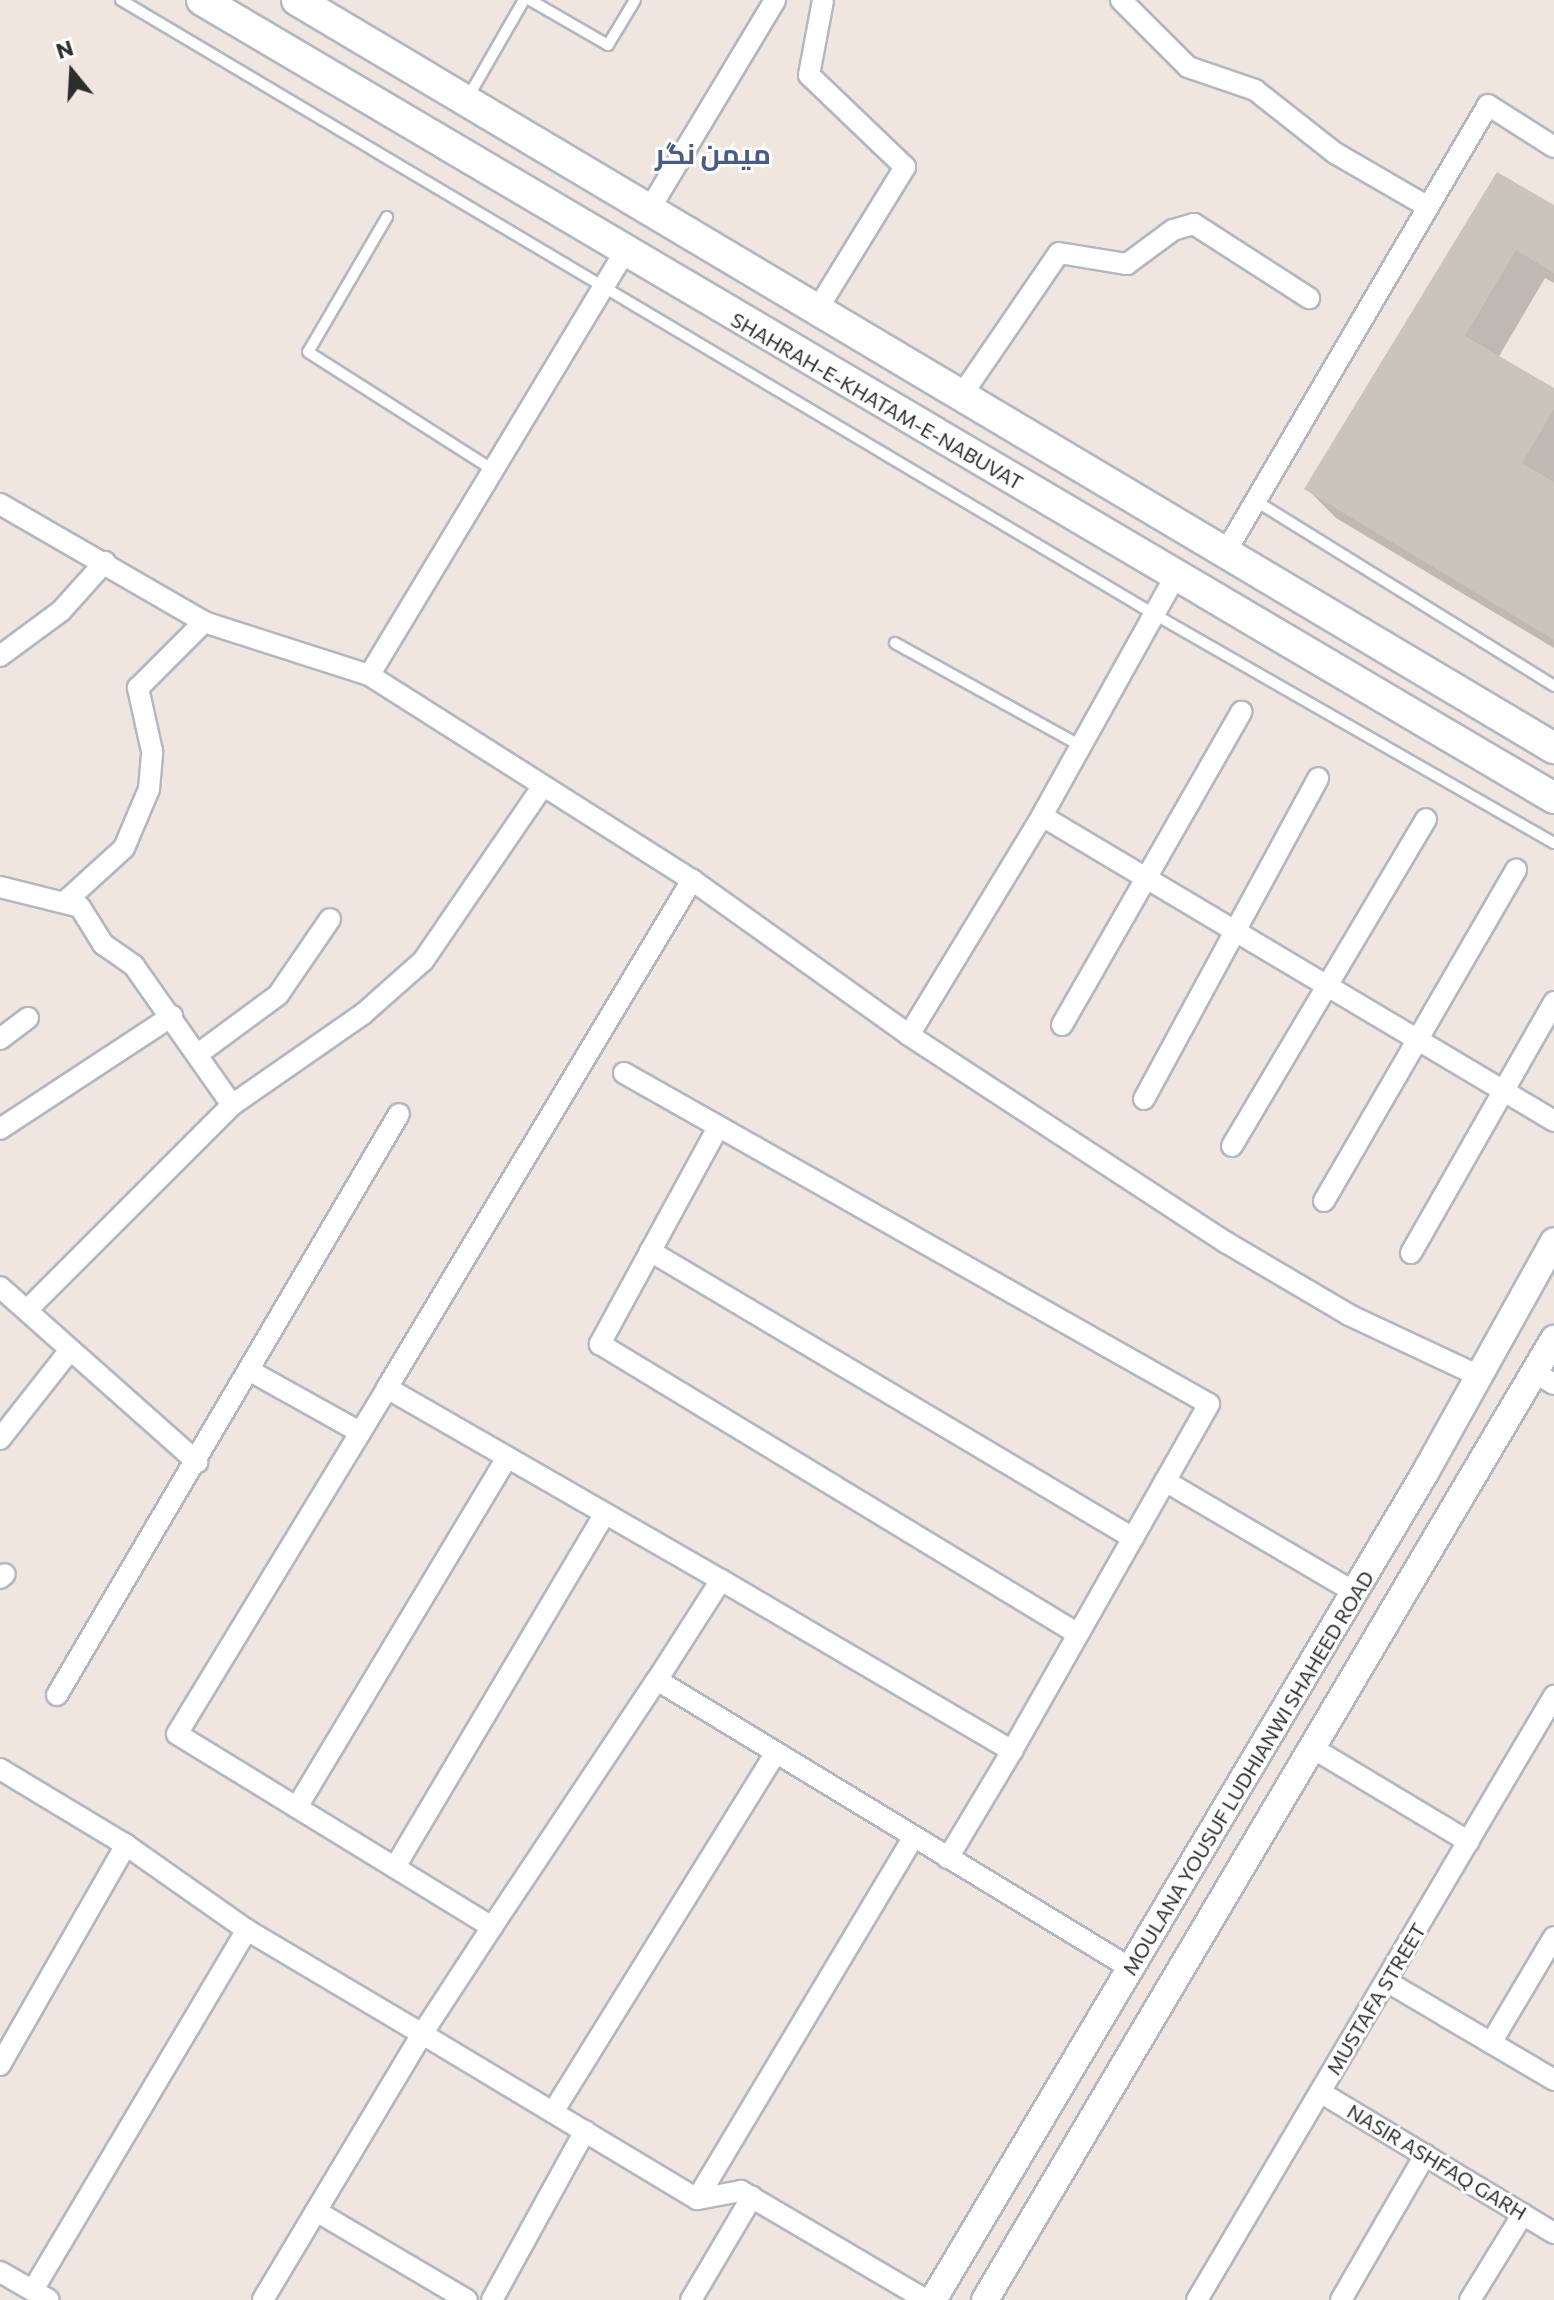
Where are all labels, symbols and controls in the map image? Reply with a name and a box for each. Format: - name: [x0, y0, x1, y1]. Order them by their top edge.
- north arrow: [32, 32, 112, 112]
- text: N: [52, 33, 76, 64]
- district label: میمن نگر: [655, 136, 771, 170]
- street label: SHAHRAH-E-KHATAM-E-NABUVAT: [727, 307, 1027, 495]
- street label: MOULANA YOUSUF LUDHIANWI SHAHEED ROAD: [1117, 1566, 1379, 1980]
- street label: MUSTAFA STREET: [1321, 1919, 1431, 2079]
- street label: NASIR ASHFAQ GARH: [1343, 2099, 1531, 2225]

